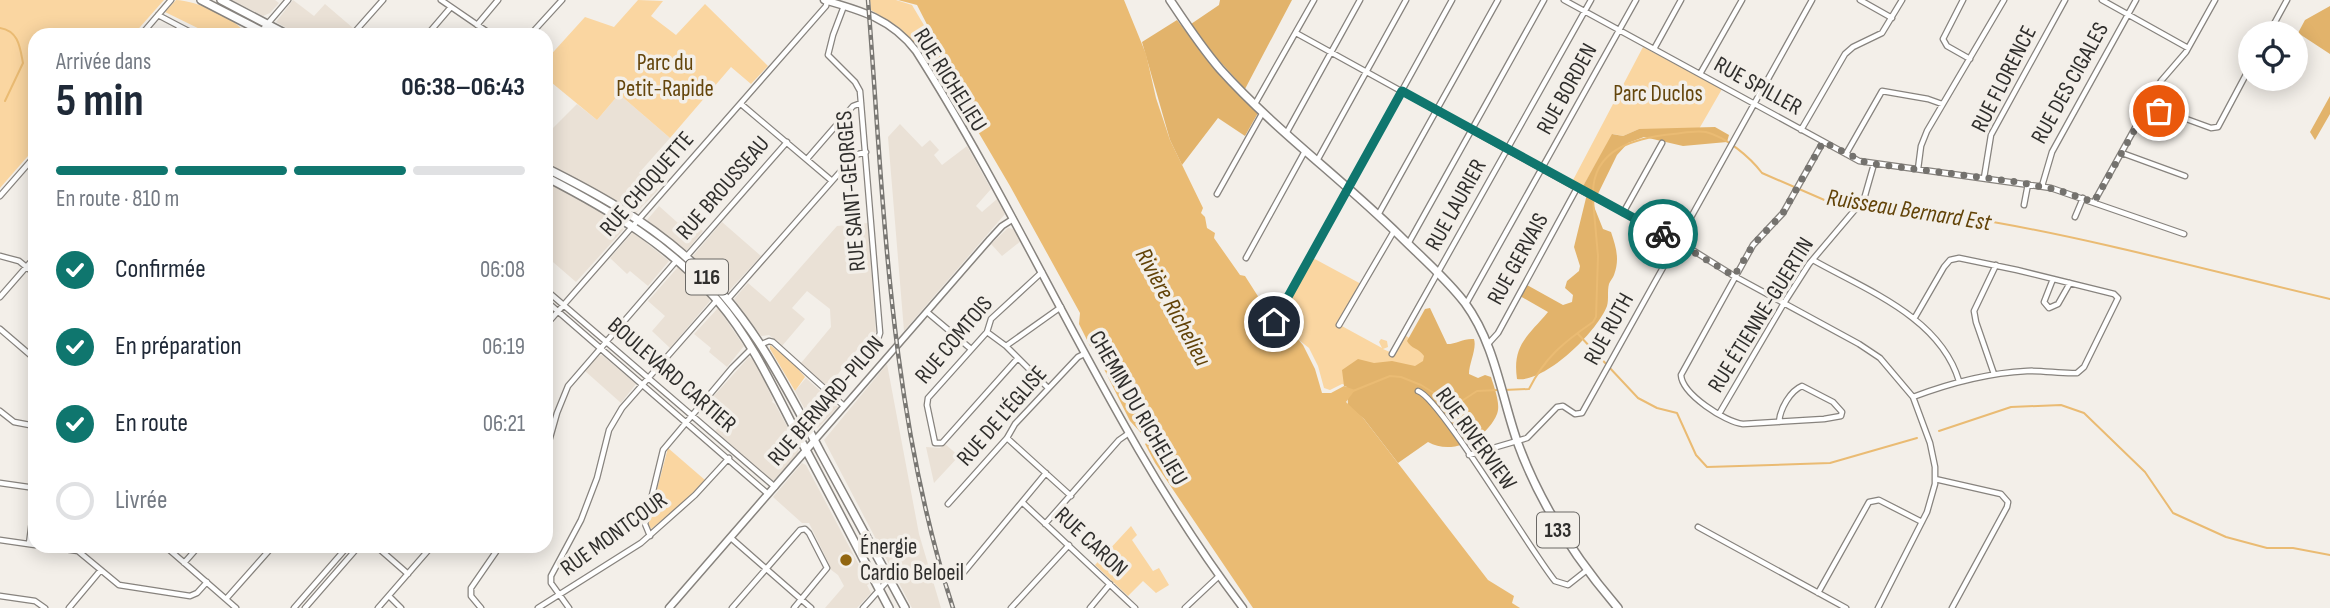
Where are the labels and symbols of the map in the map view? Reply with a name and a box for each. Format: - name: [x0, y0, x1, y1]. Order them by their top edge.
- street label: RUE DES CIGALES: [2025, 17, 2115, 149]
- street label: RUE FLORENCE: [1965, 21, 2043, 137]
- street label: RUE RICHELIEU: [907, 23, 993, 137]
- street label: RUE BORDEN: [1531, 39, 1603, 139]
- park label: Parc du Petit-Rapide: [616, 49, 714, 103]
- street label: RUE SPILLER: [1709, 50, 1807, 122]
- park label: Parc Duclos: [1613, 80, 1703, 108]
- pin: [2129, 81, 2189, 141]
- street label: RUE SAINT-GEORGES: [830, 110, 872, 272]
- street label: RUE CHOQUETTE: [594, 126, 700, 242]
- street label: RUE BROUSSEAU: [670, 130, 776, 246]
- street label: RUE LAURIER: [1419, 154, 1493, 256]
- water label: Ruisseau Bernard Est: [1825, 183, 1994, 237]
- courier: [1628, 199, 1698, 269]
- street label: RUE GERVAIS: [1481, 208, 1555, 310]
- street label: RUE ÉTIENNE-GUERTIN: [1702, 232, 1820, 398]
- water label: Rivière Richelieu: [1129, 243, 1217, 371]
- road number: 116: [686, 260, 728, 294]
- street label: RUE RUTH: [1578, 288, 1640, 370]
- street label: RUE COMTOIS: [909, 290, 999, 390]
- pin: [1244, 292, 1304, 352]
- street label: BOULEVARD CARTIER: [602, 311, 742, 439]
- street label: CHEMIN DU RICHELIEU: [1082, 326, 1194, 490]
- street label: RUE BERNARD-PILON: [762, 330, 890, 472]
- street label: RUE DE L'ÉGLISE: [951, 360, 1053, 472]
- street label: RUE RIVERVIEW: [1429, 382, 1523, 496]
- street label: RUE MONTCOUR: [555, 486, 673, 582]
- street label: RUE CARON: [1049, 501, 1133, 583]
- road number: 133: [1537, 512, 1579, 548]
- place label: Énergie Cardio Beloeil: [860, 533, 964, 587]
- marker: Énergie Cardio Beloeil: [838, 552, 854, 568]

